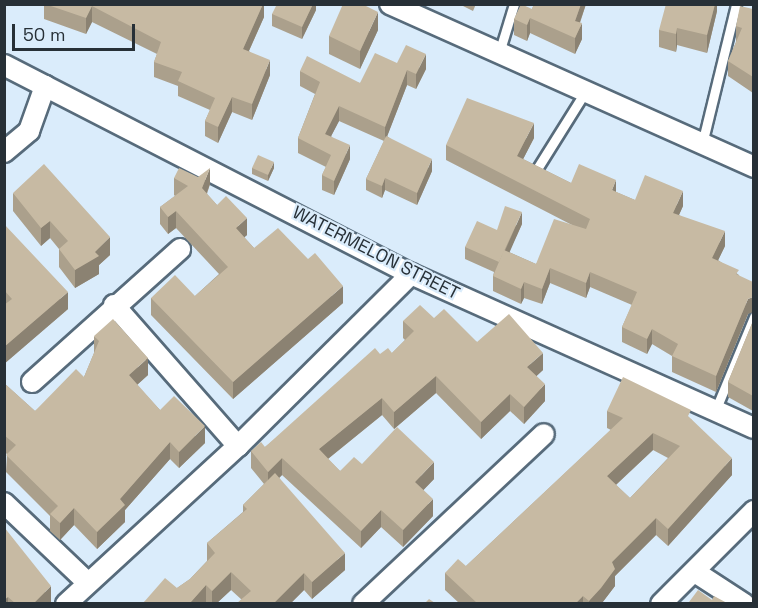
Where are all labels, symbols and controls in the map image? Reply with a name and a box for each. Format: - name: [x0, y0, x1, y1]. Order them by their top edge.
- scale bar: [15, 12, 138, 50]
- text: 50 m: [23, 23, 65, 46]
- street label: WATERMELON STREET: [289, 202, 463, 304]

